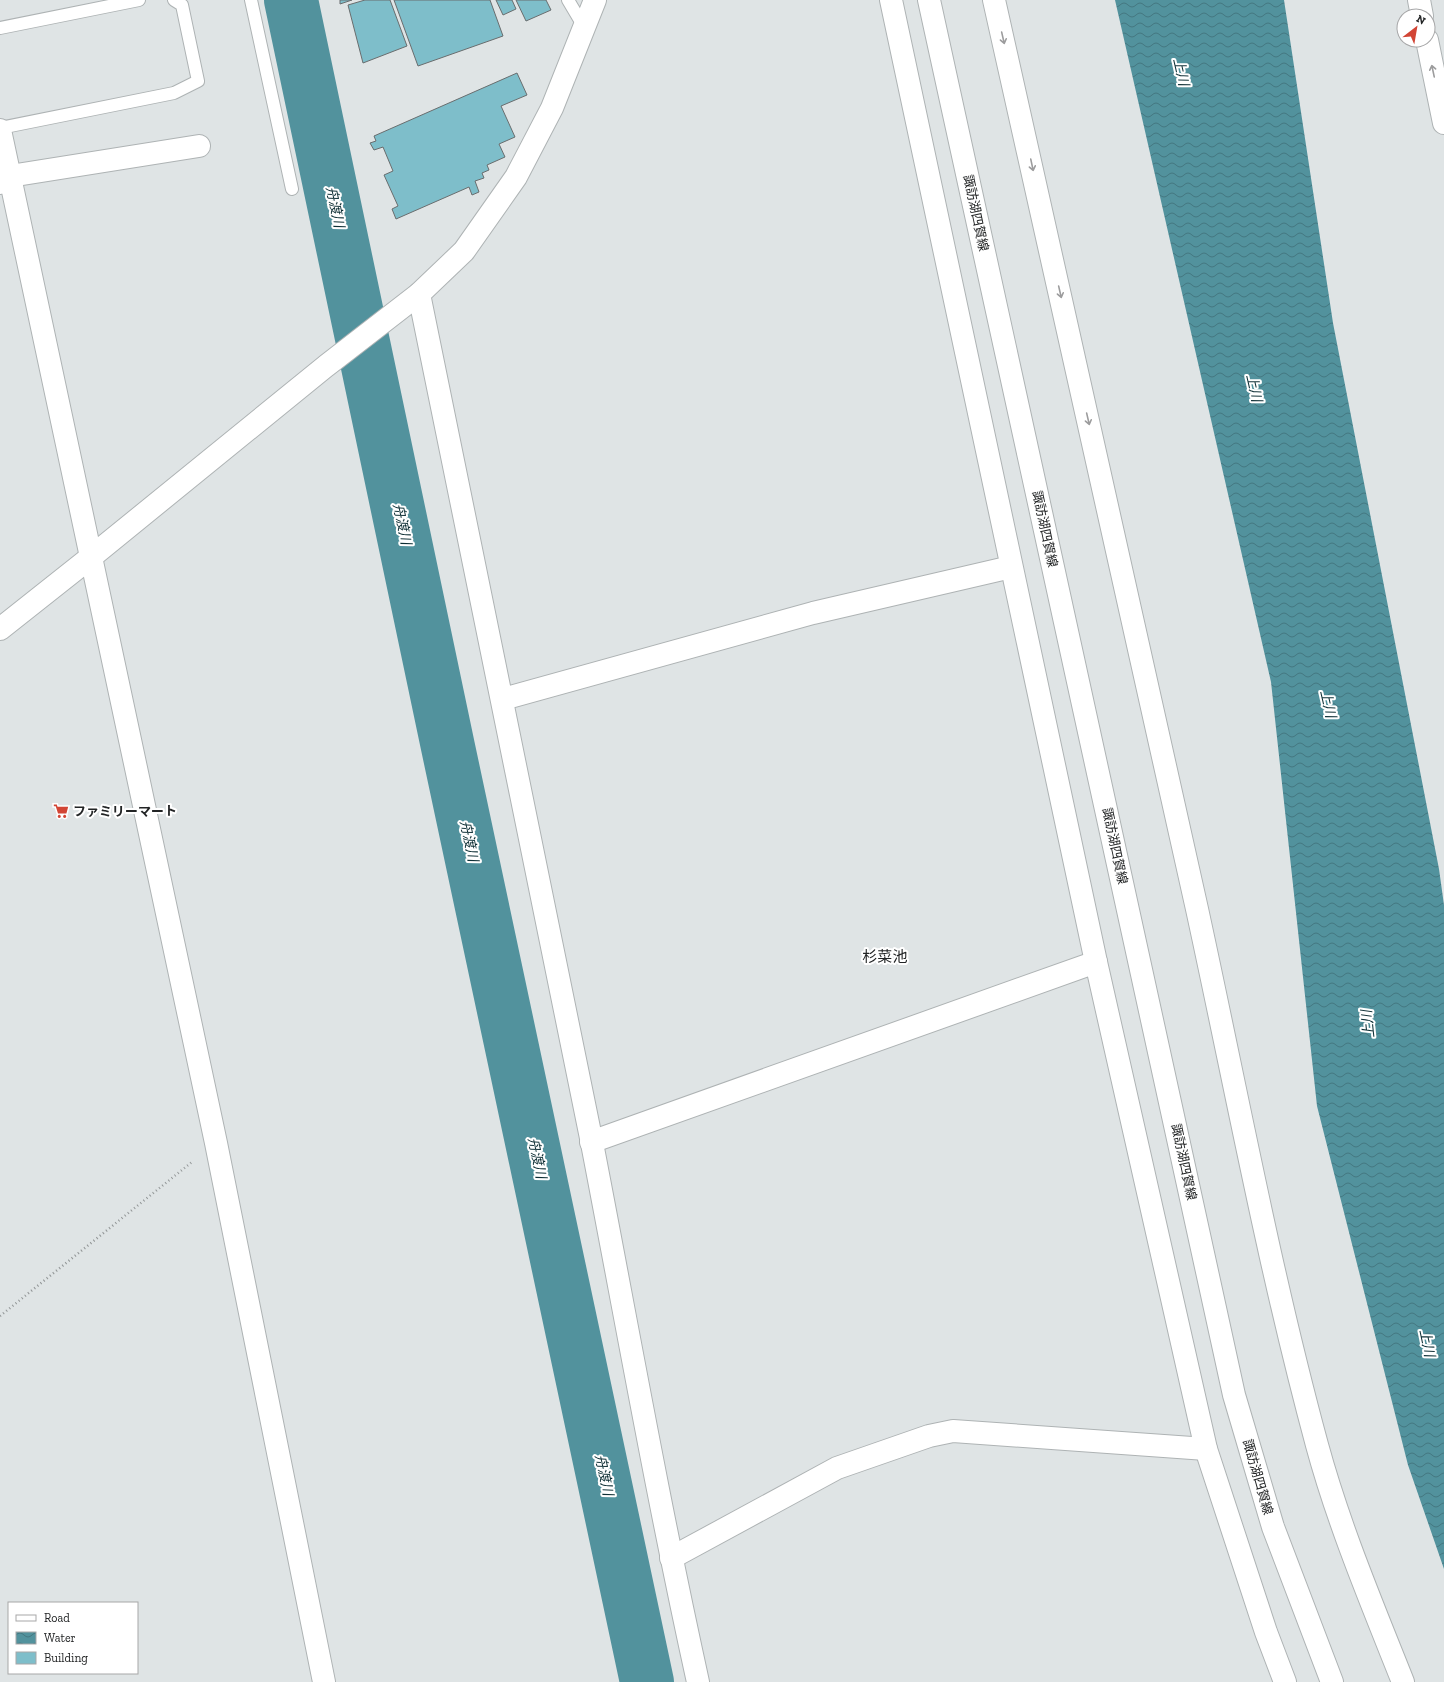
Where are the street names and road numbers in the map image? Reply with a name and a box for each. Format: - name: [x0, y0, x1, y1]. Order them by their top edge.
- street label: 諏訪湖四賀線: [961, 173, 991, 253]
- street label: 諏訪湖四賀線: [1030, 489, 1060, 569]
- street label: 諏訪湖四賀線: [1100, 806, 1130, 886]
- street label: 諏訪湖四賀線: [1169, 1122, 1199, 1202]
- street label: 諏訪湖四賀線: [1240, 1437, 1276, 1517]

